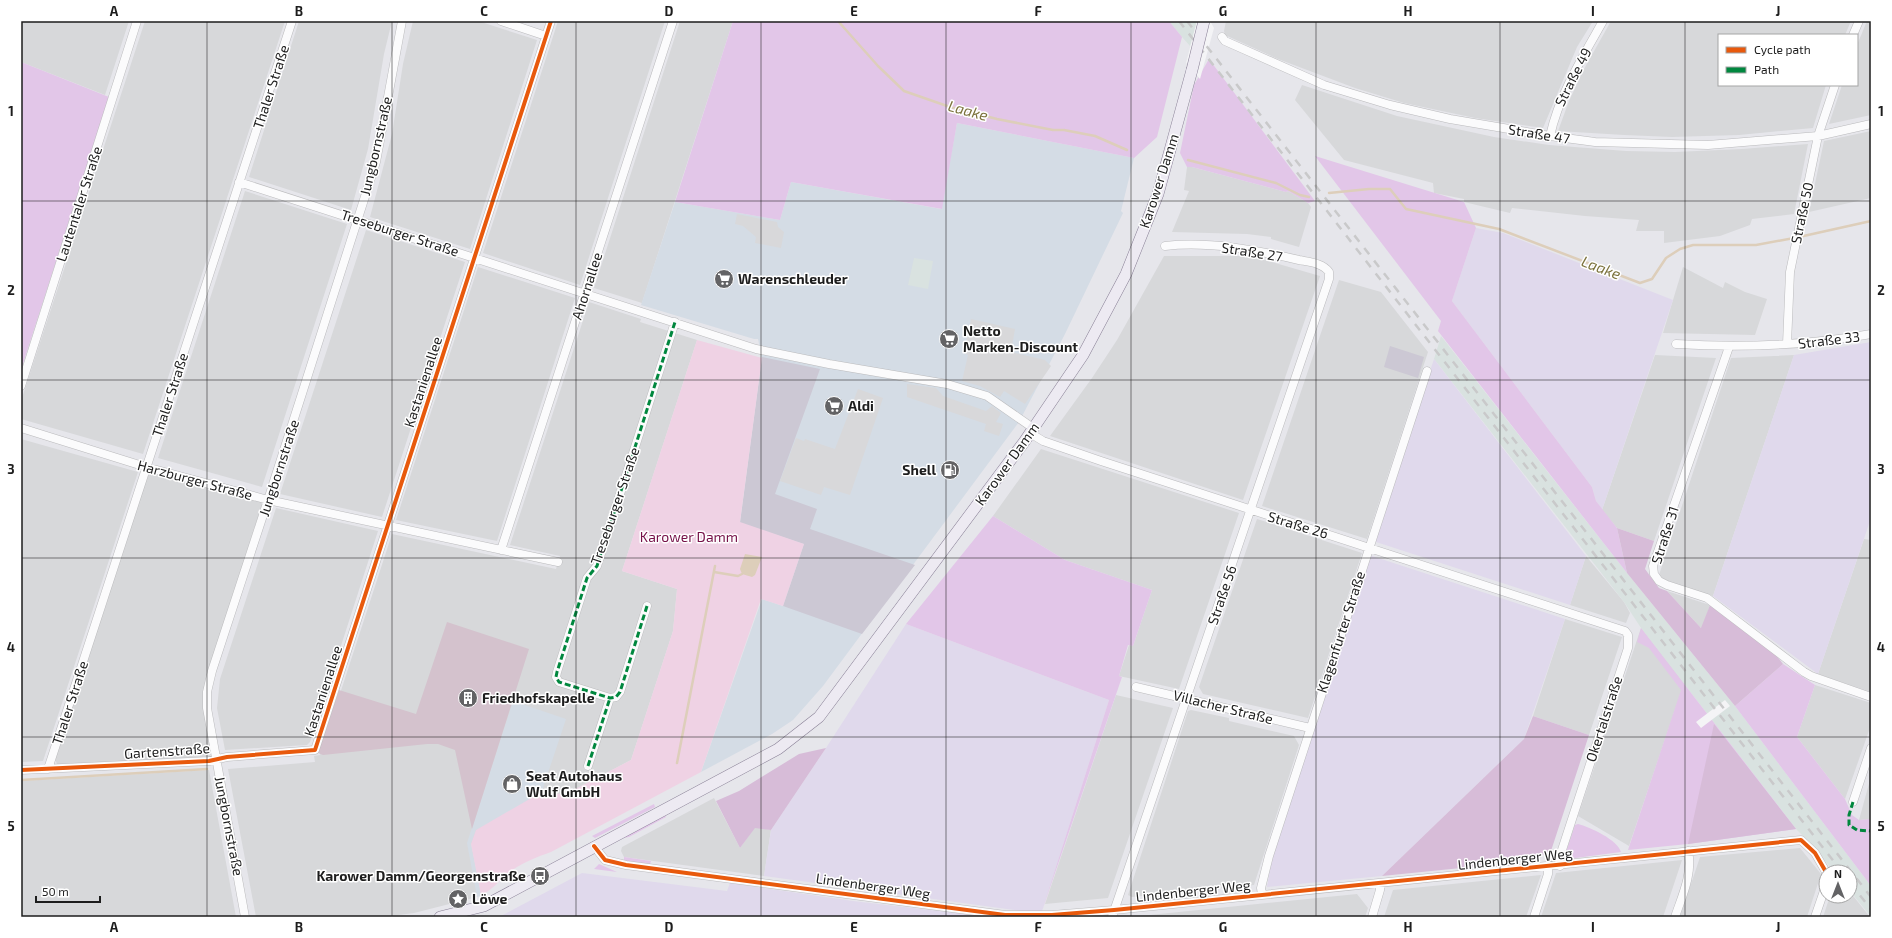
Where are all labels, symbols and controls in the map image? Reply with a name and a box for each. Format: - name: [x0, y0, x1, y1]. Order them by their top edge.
- text: A: [110, 3, 119, 19]
- text: B: [295, 3, 303, 19]
- text: C: [480, 3, 488, 19]
- text: D: [665, 3, 674, 19]
- text: E: [850, 3, 858, 19]
- text: F: [1034, 3, 1042, 19]
- text: G: [1219, 3, 1227, 19]
- text: H: [1404, 3, 1413, 19]
- text: I: [1591, 3, 1595, 19]
- text: J: [1776, 3, 1780, 19]
- legend: [1718, 34, 1858, 86]
- text: Cycle path: [1754, 42, 1811, 56]
- street label: Thaler Straße: [249, 43, 292, 131]
- street label: Straße 49: [1551, 45, 1594, 109]
- text: Path: [1754, 62, 1779, 76]
- street label: Jungbornstraße: [356, 95, 395, 197]
- water label: Laake: [946, 96, 990, 124]
- text: 1: [8, 103, 14, 119]
- text: 1: [1878, 103, 1884, 119]
- street label: Straße 47: [1507, 120, 1571, 147]
- street label: Karower Damm: [1135, 131, 1182, 230]
- street label: Lautentaler Straße: [52, 144, 105, 264]
- street label: Straße 50: [1787, 181, 1816, 245]
- street label: Treseburger Straße: [339, 205, 461, 260]
- street label: Straße 27: [1220, 238, 1284, 265]
- street label: Ahornallee: [568, 250, 605, 322]
- water label: Laake: [1579, 251, 1624, 283]
- supermarket icon: Warenschleuder: [713, 268, 735, 290]
- place label: Warenschleuder: [738, 270, 848, 287]
- text: 2: [7, 282, 15, 298]
- text: 2: [1877, 282, 1885, 298]
- place label: Netto Marken-Discount: [963, 322, 1078, 355]
- street label: Straße 33: [1797, 327, 1861, 352]
- supermarket icon: Netto Marken-Discount: [938, 328, 960, 350]
- street label: Kastanienallee: [400, 334, 445, 429]
- street label: Thaler Straße: [148, 351, 191, 439]
- supermarket icon: Aldi: [823, 395, 845, 417]
- place label: Aldi: [848, 397, 874, 414]
- street label: Jungbornstraße: [255, 417, 302, 519]
- street label: Karower Damm: [971, 419, 1042, 508]
- street label: Treseburger Straße: [586, 445, 643, 567]
- street label: Harzburger Straße: [136, 456, 255, 503]
- fuel station icon: Shell: [939, 459, 961, 481]
- text: 3: [7, 461, 15, 477]
- place label: Shell: [902, 461, 936, 478]
- text: 3: [1877, 461, 1885, 477]
- street label: Straße 31: [1647, 504, 1682, 566]
- street label: Straße 26: [1266, 507, 1330, 542]
- park label: Karower Damm: [640, 528, 738, 545]
- street label: Straße 56: [1203, 563, 1240, 627]
- street label: Klagenfurter Straße: [1313, 569, 1368, 695]
- text: 4: [7, 639, 15, 655]
- text: 4: [1877, 639, 1885, 655]
- street label: Kastanienallee: [300, 643, 345, 738]
- street label: Thaler Straße: [48, 659, 91, 747]
- street label: Okertalstraße: [1582, 674, 1625, 764]
- street label: Villacher Straße: [1171, 686, 1275, 727]
- building icon: Friedhofskapelle: [457, 687, 479, 709]
- place label: Friedhofskapelle: [482, 689, 595, 706]
- street label: Gartenstraße: [124, 739, 210, 762]
- place label: Seat Autohaus Wulf GmbH: [526, 767, 622, 800]
- shop icon: Seat Autohaus Wulf GmbH: [501, 773, 523, 795]
- street label: Jungbornstraße: [212, 775, 247, 877]
- text: 5: [7, 818, 15, 834]
- text: 5: [1877, 818, 1885, 834]
- street label: Lindenberger Weg: [1457, 844, 1573, 873]
- north arrow: [1818, 864, 1858, 904]
- bus stop icon: Karower Damm/Georgenstraße: [529, 865, 551, 887]
- place label: Karower Damm/Georgenstraße: [316, 867, 526, 884]
- text: N: [1834, 867, 1842, 880]
- street label: Lindenberger Weg: [815, 869, 932, 902]
- street label: Lindenberger Weg: [1135, 876, 1251, 905]
- scale bar: [36, 878, 100, 904]
- text: 50 m: [42, 884, 69, 898]
- place icon: Löwe: [447, 888, 469, 910]
- place label: Löwe: [472, 890, 508, 907]
- text: A: [110, 919, 119, 935]
- text: B: [295, 919, 303, 935]
- text: C: [480, 919, 488, 935]
- text: D: [665, 919, 674, 935]
- text: E: [850, 919, 858, 935]
- text: F: [1034, 919, 1042, 935]
- text: G: [1219, 919, 1227, 935]
- text: H: [1404, 919, 1413, 935]
- text: I: [1591, 919, 1595, 935]
- text: J: [1776, 919, 1780, 935]

